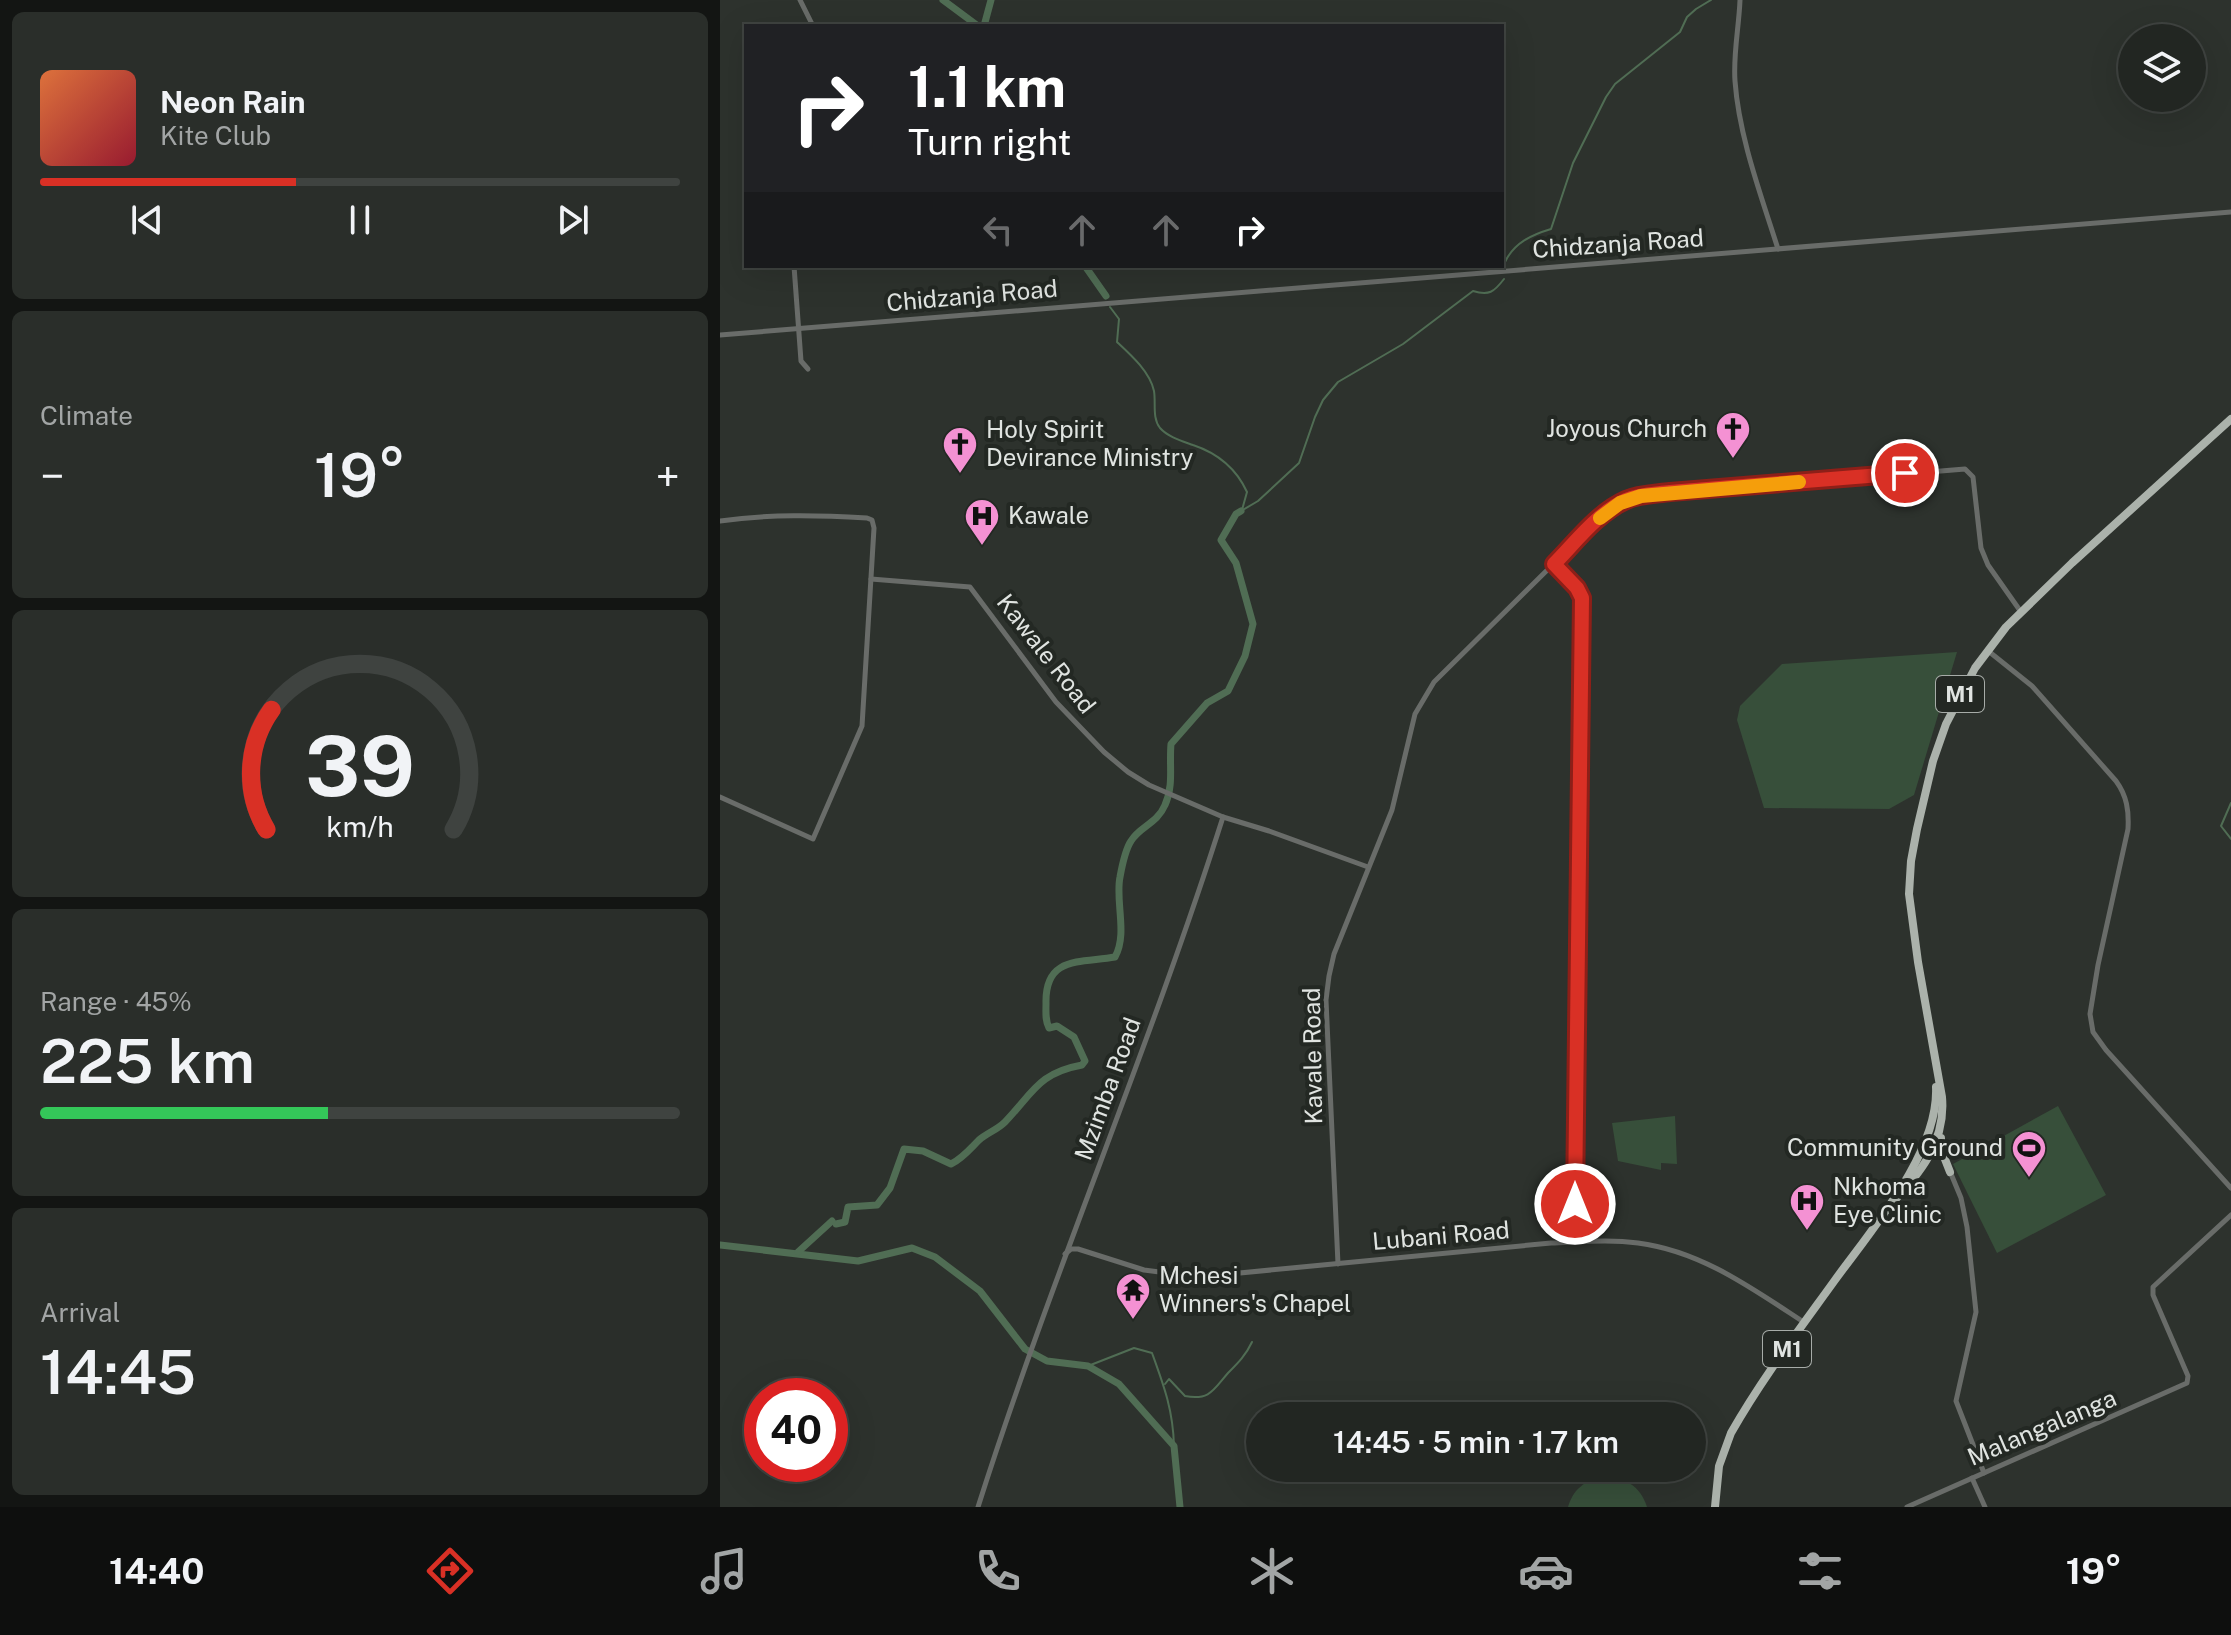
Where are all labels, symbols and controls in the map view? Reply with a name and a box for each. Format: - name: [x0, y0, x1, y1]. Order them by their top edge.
- map controls: [2118, 24, 2206, 112]
- button: layers: [2118, 24, 2206, 112]
- text: 1.1 km: [908, 54, 1066, 120]
- icon: right: [776, 56, 880, 160]
- text: Neon Rain: [160, 84, 306, 120]
- text: Kite Club: [160, 120, 271, 151]
- text: Turn right: [908, 121, 1071, 163]
- icon: previous: [125, 198, 169, 242]
- icon: pause: [338, 198, 382, 242]
- icon: next: [551, 198, 595, 242]
- icon: left: [976, 208, 1020, 252]
- icon: ahead: [1060, 208, 1104, 252]
- icon: ahead: [1144, 208, 1188, 252]
- icon: right: [1228, 208, 1272, 252]
- street label: Chidzanja Road: [1531, 223, 1705, 263]
- street label: Chidzanja Road: [885, 274, 1059, 316]
- text: Climate: [40, 400, 133, 431]
- church icon: Joyous Church: [1714, 410, 1752, 460]
- place label: Joyous Church: [1546, 414, 1707, 442]
- place label: Holy Spirit Devirance Ministry: [986, 415, 1194, 471]
- church icon: Holy Spirit Devirance Ministry: [941, 425, 979, 475]
- pin: [1871, 439, 1939, 507]
- text: 19°: [314, 440, 406, 511]
- text: −: [40, 450, 64, 502]
- text: +: [656, 450, 680, 502]
- icon: arrive: [1883, 451, 1927, 495]
- hospital icon: Kawale: [963, 497, 1001, 547]
- place label: Kawale: [1008, 501, 1089, 529]
- street label: Kawale Road: [992, 588, 1102, 719]
- road number: M1: [1936, 676, 1984, 712]
- text: 39: [305, 716, 415, 814]
- text: km/h: [326, 810, 394, 843]
- text: Range · 45%: [40, 986, 192, 1017]
- street label: Kavale Road: [1297, 987, 1327, 1125]
- street label: Mzimba Road: [1068, 1014, 1146, 1164]
- text: 225 km: [40, 1026, 255, 1097]
- sports icon: Community Ground: [2010, 1129, 2048, 1179]
- place label: Community Ground: [1787, 1133, 2003, 1161]
- position arrow: [1533, 1162, 1617, 1246]
- place label: Nkhoma Eye Clinic: [1833, 1172, 1942, 1228]
- hospital icon: Nkhoma Eye Clinic: [1788, 1182, 1826, 1232]
- street label: Lubani Road: [1371, 1215, 1511, 1255]
- place label: Mchesi Winners's Chapel: [1159, 1261, 1351, 1317]
- temple icon: Mchesi Winners's Chapel: [1114, 1271, 1152, 1321]
- text: Arrival: [40, 1297, 120, 1328]
- road number: M1: [1763, 1331, 1811, 1367]
- text: 14:45: [40, 1337, 196, 1408]
- speed limit sign: 40: [744, 1378, 848, 1482]
- street label: Malangalanga: [1963, 1383, 2120, 1471]
- text: 14:45 · 5 min · 1.7 km: [1333, 1424, 1619, 1460]
- icon: directions: [422, 1543, 478, 1599]
- icon: music: [696, 1543, 752, 1599]
- icon: phone: [970, 1543, 1026, 1599]
- icon: climate: [1244, 1543, 1300, 1599]
- icon: car: [1518, 1543, 1574, 1599]
- icon: filters: [1792, 1543, 1848, 1599]
- text: 14:40: [109, 1550, 204, 1592]
- text: 19°: [2066, 1550, 2122, 1592]

